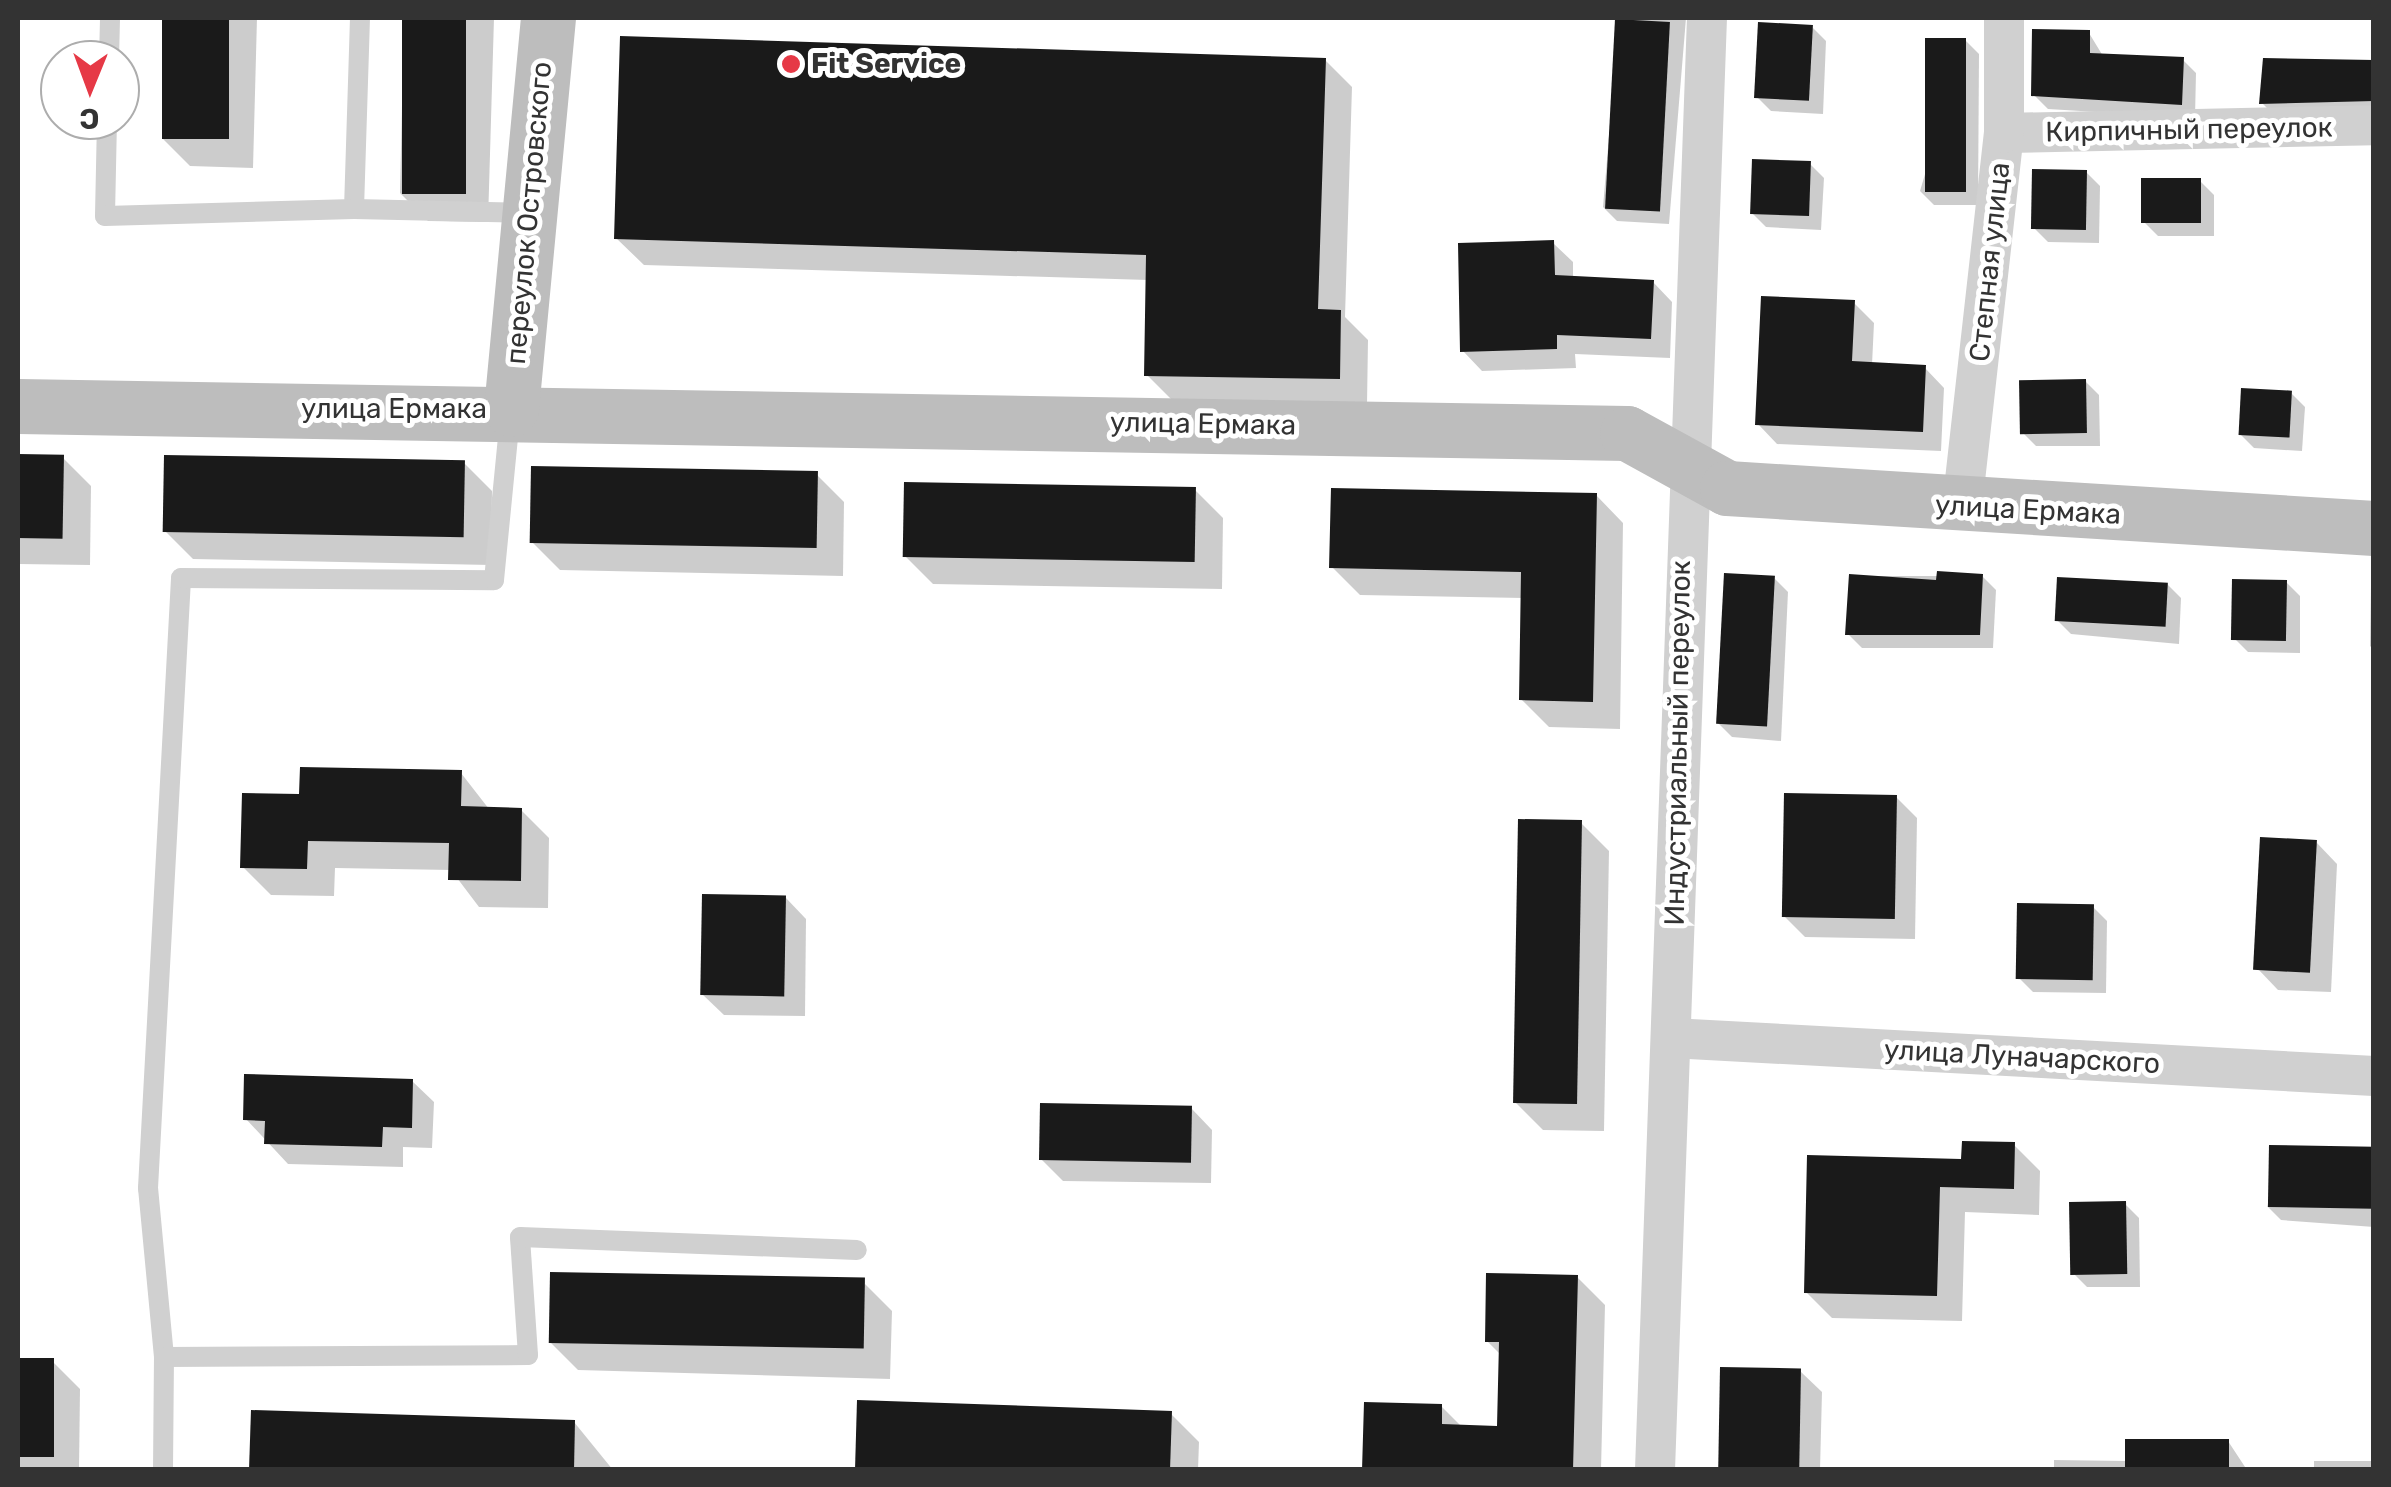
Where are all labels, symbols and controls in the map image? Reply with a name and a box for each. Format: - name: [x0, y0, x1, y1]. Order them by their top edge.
- north arrow: [40, 40, 140, 140]
- place label: Fit Service: [811, 47, 961, 81]
- marker: Fit Service: [780, 53, 802, 75]
- street label: переулок Островского: [499, 60, 559, 366]
- text: С: [79, 102, 100, 135]
- street label: Кирпичный переулок: [2045, 111, 2333, 149]
- street label: Степная улица: [1963, 161, 2017, 363]
- street label: улица Ермака: [301, 392, 487, 426]
- street label: улица Ермака: [1110, 406, 1296, 442]
- street label: улица Ермака: [1934, 488, 2122, 532]
- street label: Индустриальный переулок: [1658, 560, 1698, 926]
- street label: улица Луначарского: [1883, 1033, 2161, 1081]

